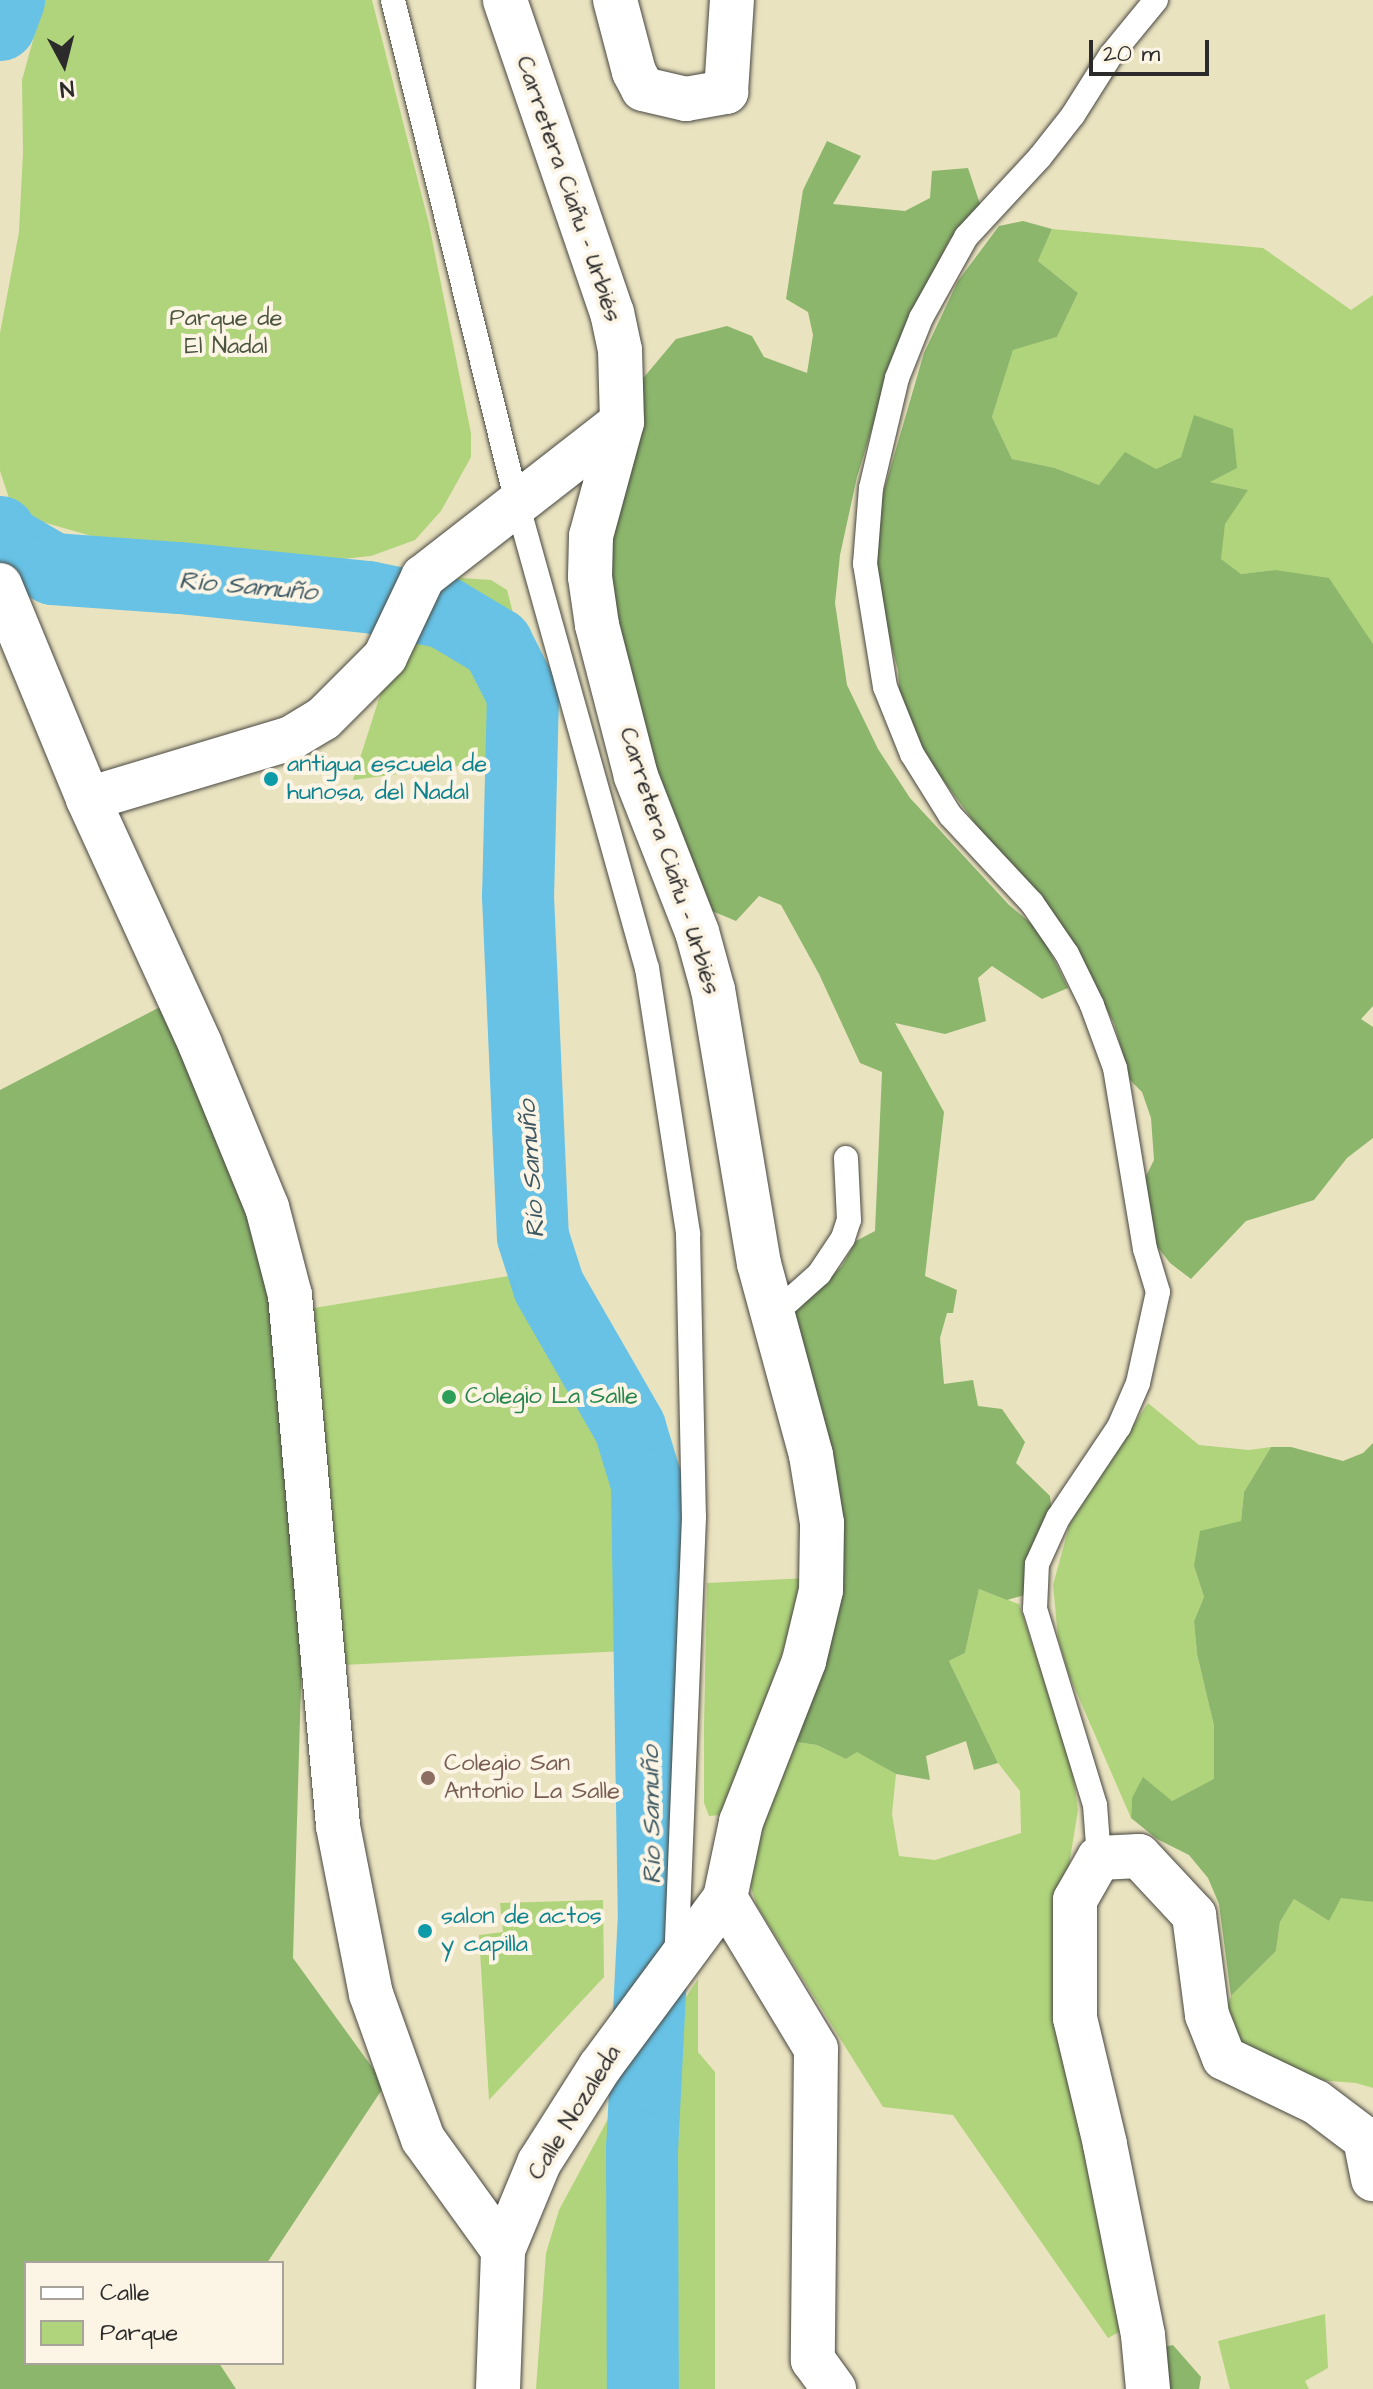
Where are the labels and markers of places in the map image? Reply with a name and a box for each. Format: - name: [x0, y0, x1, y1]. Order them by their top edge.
- place label: antigua escuela de hunosa, del Nadal: [287, 751, 487, 807]
- marker: antigua escuela de hunosa, del Nadal: [262, 770, 280, 788]
- place label: Colegio La Salle: [465, 1383, 638, 1411]
- marker: Colegio La Salle: [440, 1388, 458, 1406]
- place label: Colegio San Antonio La Salle: [444, 1750, 620, 1806]
- marker: Colegio San Antonio La Salle: [419, 1769, 437, 1787]
- place label: salon de actos y capilla: [441, 1903, 602, 1959]
- marker: salon de actos y capilla: [416, 1922, 434, 1940]

